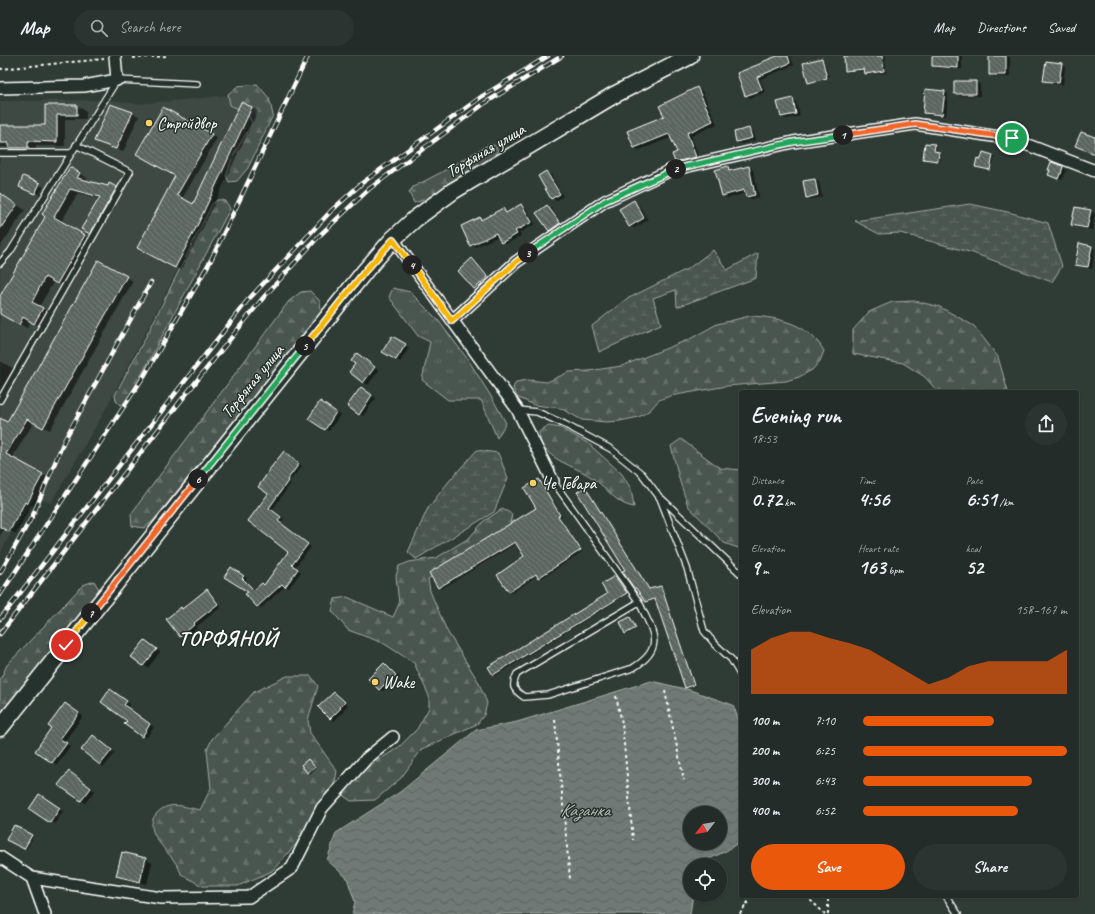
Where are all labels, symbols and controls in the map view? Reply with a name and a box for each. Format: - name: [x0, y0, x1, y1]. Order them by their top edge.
- search box: [74, 10, 354, 46]
- text: Map: [20, 16, 50, 40]
- icon: search: [88, 17, 110, 39]
- text: Search here: [120, 18, 181, 37]
- text: Map: [934, 19, 955, 36]
- text: Directions: [977, 19, 1026, 36]
- text: Saved: [1048, 19, 1075, 36]
- place label: Стройдвор: [157, 113, 218, 134]
- marker: Стройдвор: [144, 118, 154, 128]
- street label: Торфяная улица: [442, 118, 530, 182]
- pin: [995, 121, 1029, 155]
- pin: 1: [833, 125, 853, 145]
- icon: arrive: [1001, 127, 1023, 149]
- text: 1: [841, 128, 845, 142]
- pin: 2: [666, 159, 686, 179]
- text: 2: [674, 162, 678, 176]
- pin: 3: [518, 243, 538, 263]
- text: 3: [526, 246, 530, 260]
- pin: 4: [402, 255, 422, 275]
- text: 4: [410, 258, 414, 272]
- pin: 5: [295, 336, 315, 356]
- street label: Торфяная улица: [216, 339, 289, 422]
- text: 5: [303, 339, 307, 353]
- text: Evening run: [751, 402, 841, 430]
- button: share: [1025, 403, 1067, 445]
- text: 18:53: [751, 431, 777, 447]
- pin: 6: [188, 469, 208, 489]
- text: 6: [195, 472, 201, 486]
- place label: Че Гевара: [541, 473, 598, 494]
- text: Distance: [751, 473, 784, 487]
- text: Time: [858, 473, 875, 487]
- text: Pace: [966, 473, 983, 487]
- marker: Че Гевара: [528, 478, 538, 488]
- text: 0.72: [751, 487, 782, 512]
- text: 4:56: [858, 487, 889, 512]
- text: 6:51: [966, 487, 997, 512]
- text: km: [782, 495, 795, 509]
- text: /km: [997, 495, 1014, 509]
- text: Elevation: [751, 541, 785, 555]
- text: Heart rate: [858, 541, 898, 555]
- text: kcal: [966, 541, 980, 555]
- text: 9: [751, 555, 760, 580]
- text: 163: [858, 555, 886, 580]
- text: 52: [966, 555, 983, 580]
- text: m: [760, 563, 769, 577]
- text: bpm: [886, 563, 904, 577]
- text: Elevation: [751, 602, 791, 618]
- text: 158–167 m: [1016, 602, 1067, 618]
- pin: 7: [81, 603, 101, 623]
- text: 7: [89, 606, 93, 620]
- district label: ТОРФЯНОЙ: [178, 625, 280, 651]
- pin: [49, 628, 83, 662]
- icon: check: [55, 634, 77, 656]
- place label: Wake: [383, 672, 416, 693]
- marker: Wake: [370, 677, 380, 687]
- text: 100 m: [751, 713, 779, 729]
- text: 7:10: [815, 713, 835, 729]
- text: 200 m: [751, 743, 779, 759]
- text: 6:25: [815, 743, 835, 759]
- text: 300 m: [751, 773, 779, 789]
- text: 6:43: [815, 773, 835, 789]
- water label: Казанка: [560, 799, 612, 822]
- text: 400 m: [751, 803, 779, 819]
- text: 6:52: [815, 803, 835, 819]
- north arrow: [683, 806, 727, 850]
- map controls: [683, 806, 727, 902]
- button: Save: [751, 844, 905, 890]
- button: Share: [913, 844, 1067, 890]
- button: locate: [683, 858, 727, 902]

